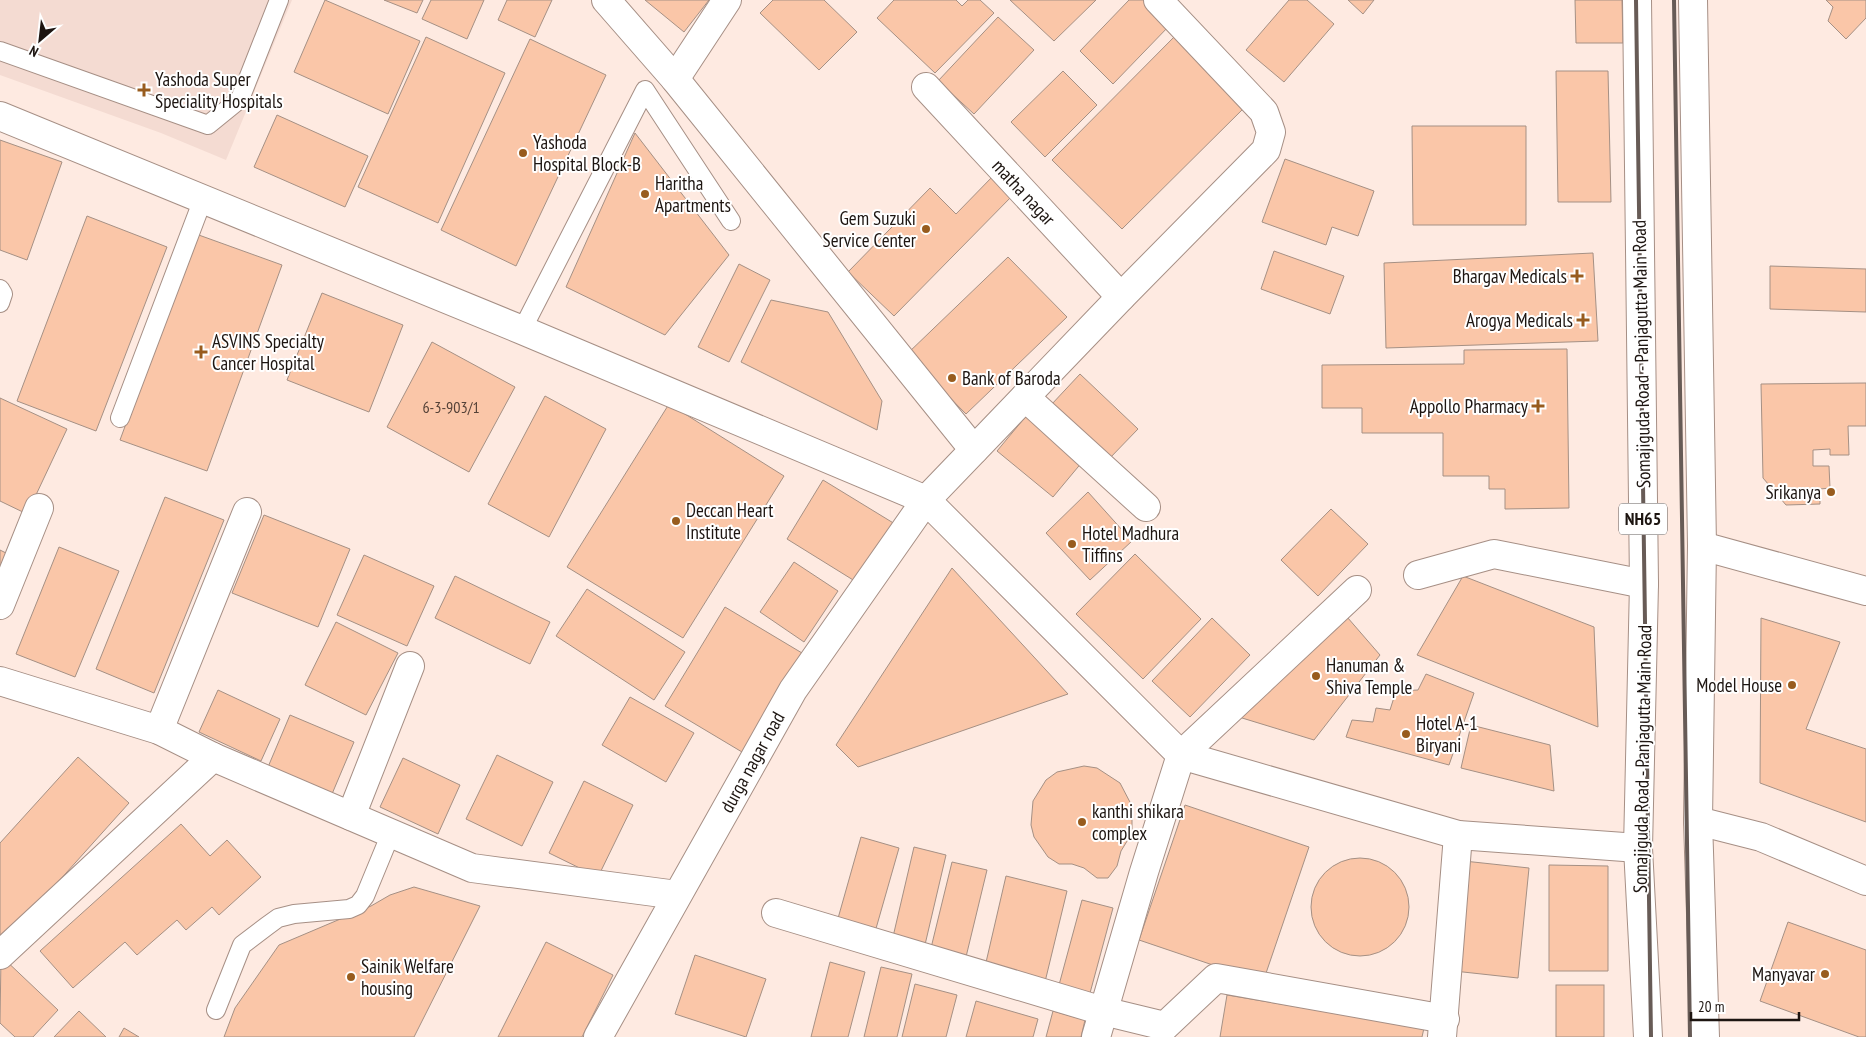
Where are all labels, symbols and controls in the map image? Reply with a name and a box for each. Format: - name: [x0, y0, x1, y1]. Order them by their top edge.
- north arrow: [15, 15, 65, 65]
- text: N: [26, 42, 41, 61]
- place label: Yashoda Super Speciality Hospitals: [155, 67, 283, 113]
- marker: Yashoda Super Speciality Hospitals: [137, 83, 151, 97]
- place label: Yashoda Hospital Block-B: [533, 130, 641, 176]
- marker: Yashoda Hospital Block-B: [517, 147, 529, 159]
- street label: matha nagar: [987, 154, 1061, 231]
- place label: Haritha Apartments: [655, 171, 731, 217]
- marker: Haritha Apartments: [639, 188, 651, 200]
- place label: Gem Suzuki Service Center: [823, 206, 917, 252]
- street label: Somajiguda Road - Panjagutta Main Road: [1627, 220, 1655, 488]
- marker: Gem Suzuki Service Center: [920, 223, 932, 235]
- place label: Bhargav Medicals: [1453, 264, 1567, 288]
- marker: Bhargav Medicals: [1571, 270, 1583, 282]
- place label: Arogya Medicals: [1466, 308, 1573, 332]
- marker: Arogya Medicals: [1577, 314, 1589, 326]
- place label: ASVINS Specialty Cancer Hospital: [212, 329, 325, 375]
- marker: ASVINS Specialty Cancer Hospital: [194, 345, 208, 359]
- place label: Bank of Baroda: [962, 366, 1061, 390]
- marker: Bank of Baroda: [946, 372, 958, 384]
- place label: Appollo Pharmacy: [1410, 394, 1529, 418]
- house number: 6-3-903/1: [422, 397, 480, 417]
- marker: Appollo Pharmacy: [1532, 400, 1544, 412]
- place label: Srikanya: [1765, 480, 1821, 504]
- marker: Srikanya: [1825, 486, 1837, 498]
- place label: Deccan Heart Institute: [686, 498, 774, 544]
- road number: NH65: [1619, 504, 1667, 534]
- marker: Deccan Heart Institute: [670, 515, 682, 527]
- place label: Hotel Madhura Tiffins: [1082, 521, 1179, 567]
- marker: Hotel Madhura Tiffins: [1066, 538, 1078, 550]
- street label: Somajiguda Road - Panjagutta Main Road: [1628, 625, 1656, 893]
- place label: Hanuman & Shiva Temple: [1326, 653, 1413, 699]
- marker: Hanuman & Shiva Temple: [1310, 670, 1322, 682]
- place label: Model House: [1696, 673, 1782, 697]
- marker: Model House: [1786, 679, 1798, 691]
- street label: durga nagar road: [714, 707, 790, 817]
- place label: Hotel A-1 Biryani: [1416, 711, 1478, 757]
- marker: Hotel A-1 Biryani: [1400, 728, 1412, 740]
- place label: kanthi shikara complex: [1092, 799, 1184, 845]
- marker: kanthi shikara complex: [1076, 816, 1088, 828]
- place label: Sainik Welfare housing: [361, 954, 454, 1000]
- place label: Manyavar: [1752, 962, 1816, 986]
- marker: Manyavar: [1819, 968, 1831, 980]
- marker: Sainik Welfare housing: [345, 971, 357, 983]
- scale bar: [1691, 990, 1798, 1022]
- text: 20 m: [1698, 997, 1724, 1016]

